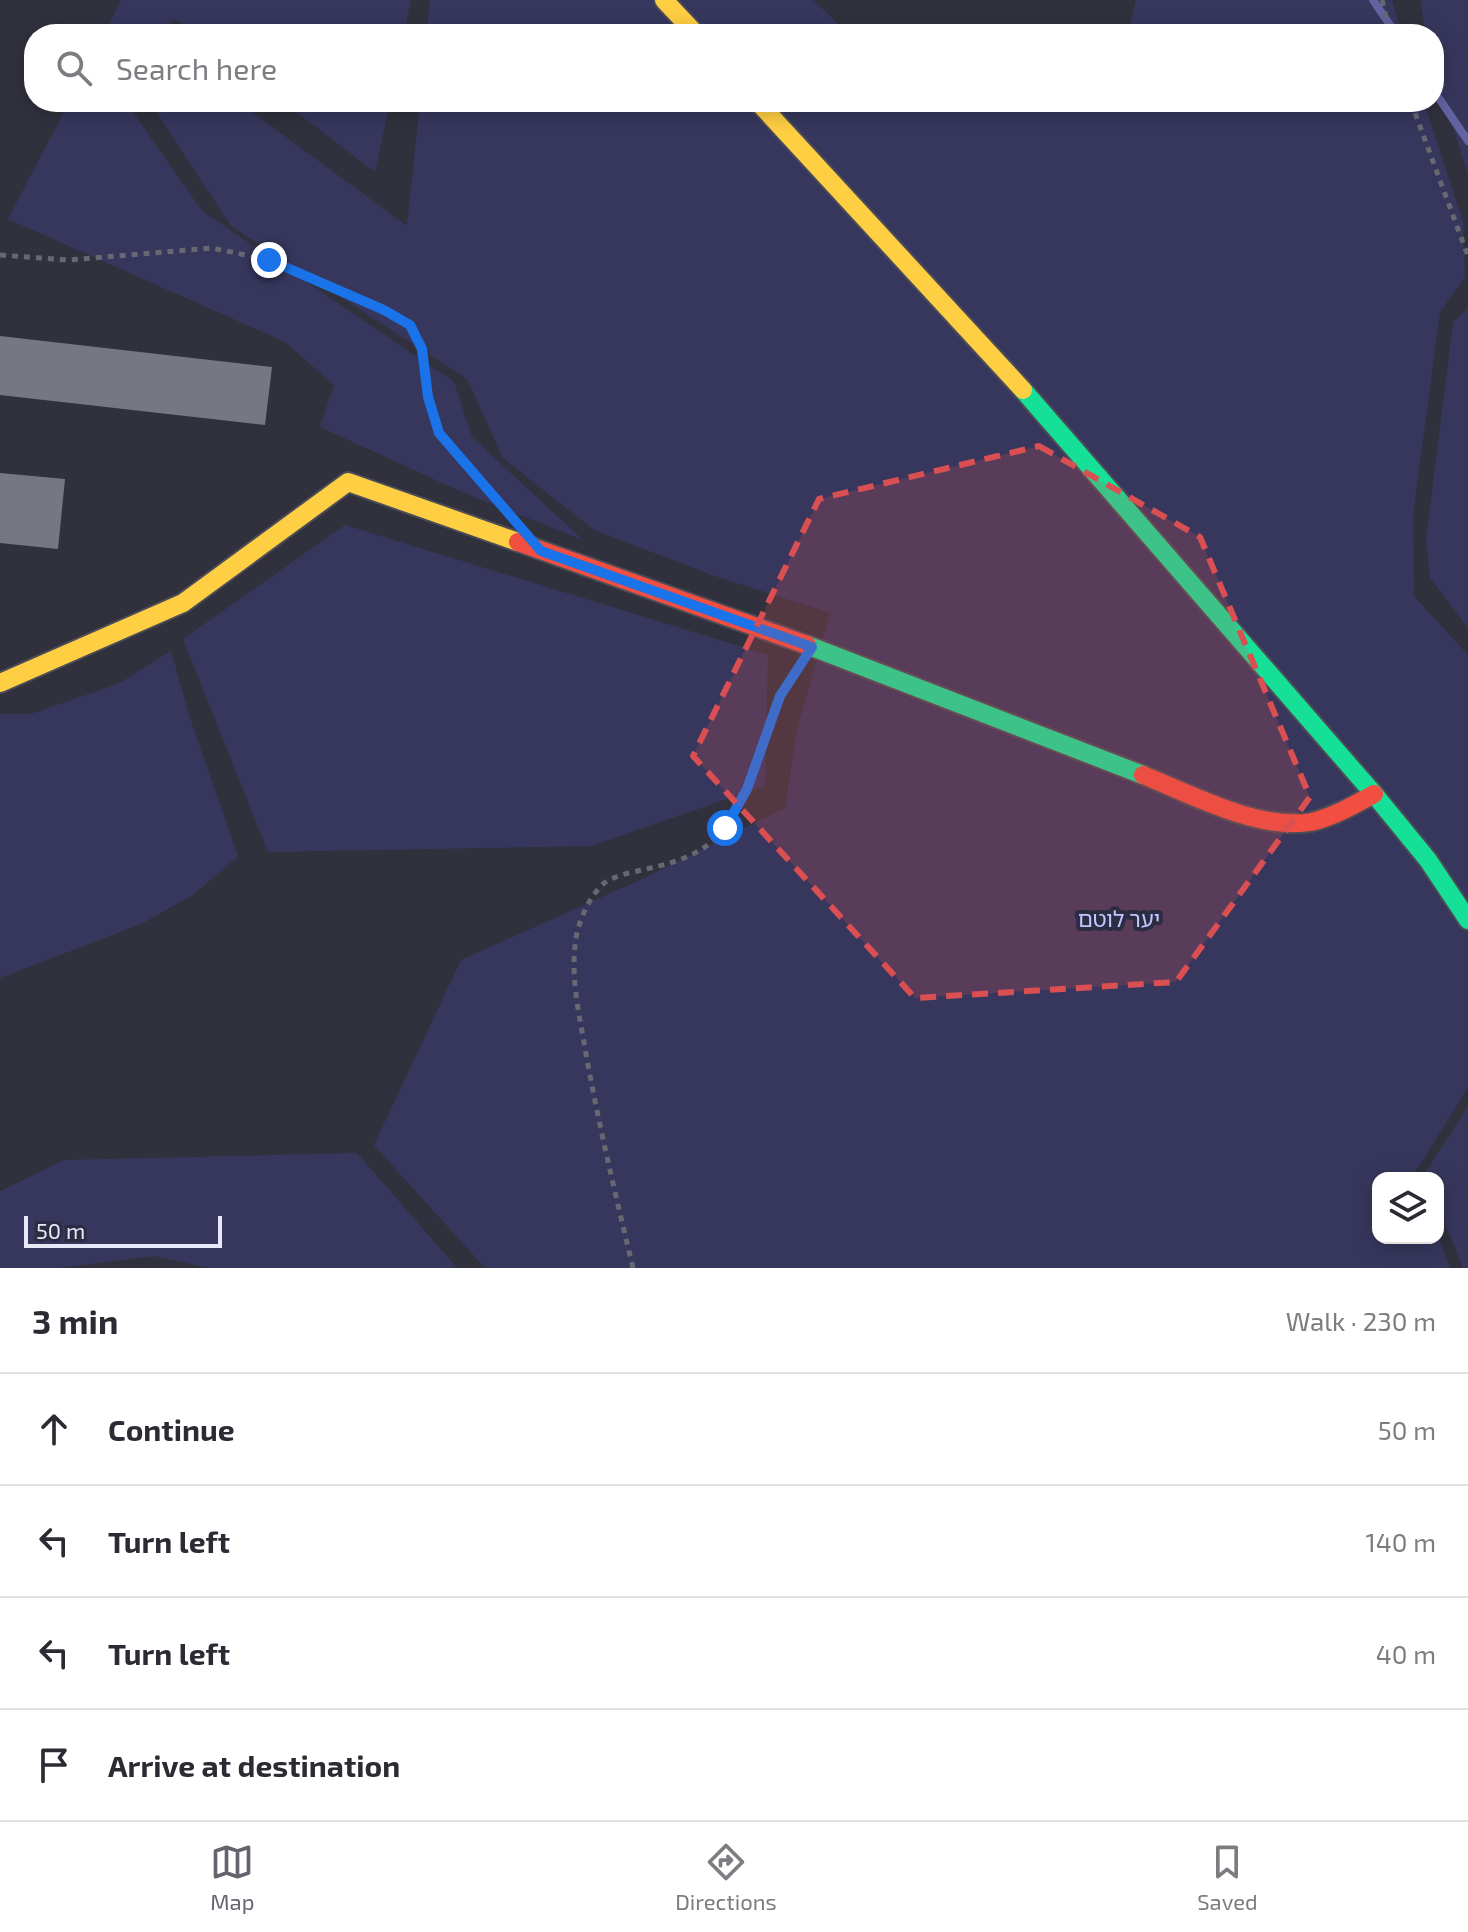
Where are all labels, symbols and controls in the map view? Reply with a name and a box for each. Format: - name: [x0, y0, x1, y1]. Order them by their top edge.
- search box: [24, 24, 1444, 112]
- icon: search: [52, 46, 96, 90]
- text: Search here: [116, 50, 277, 86]
- route end: [251, 242, 287, 278]
- route start: [707, 810, 743, 846]
- park label: יער לוטם: [1078, 905, 1160, 931]
- map controls: [1372, 1172, 1444, 1244]
- button: layers: [1372, 1172, 1444, 1244]
- scale bar: [24, 1212, 222, 1248]
- text: 50 m: [36, 1217, 85, 1243]
- text: 3 min: [32, 1300, 118, 1341]
- text: Walk · 230 m: [1286, 1305, 1436, 1336]
- icon: ahead: [32, 1407, 76, 1451]
- text: Continue: [108, 1411, 235, 1447]
- text: 50 m: [1378, 1414, 1436, 1445]
- icon: left: [32, 1519, 76, 1563]
- text: Turn left: [108, 1523, 230, 1559]
- text: 140 m: [1365, 1526, 1436, 1557]
- icon: left: [32, 1631, 76, 1675]
- text: Turn left: [108, 1635, 230, 1671]
- text: 40 m: [1376, 1638, 1436, 1669]
- icon: arrive: [32, 1743, 76, 1787]
- text: Arrive at destination: [108, 1747, 400, 1783]
- tab: Map: [210, 1840, 254, 1914]
- tab: Directions: [675, 1840, 777, 1914]
- tab: Saved: [1197, 1840, 1258, 1914]

